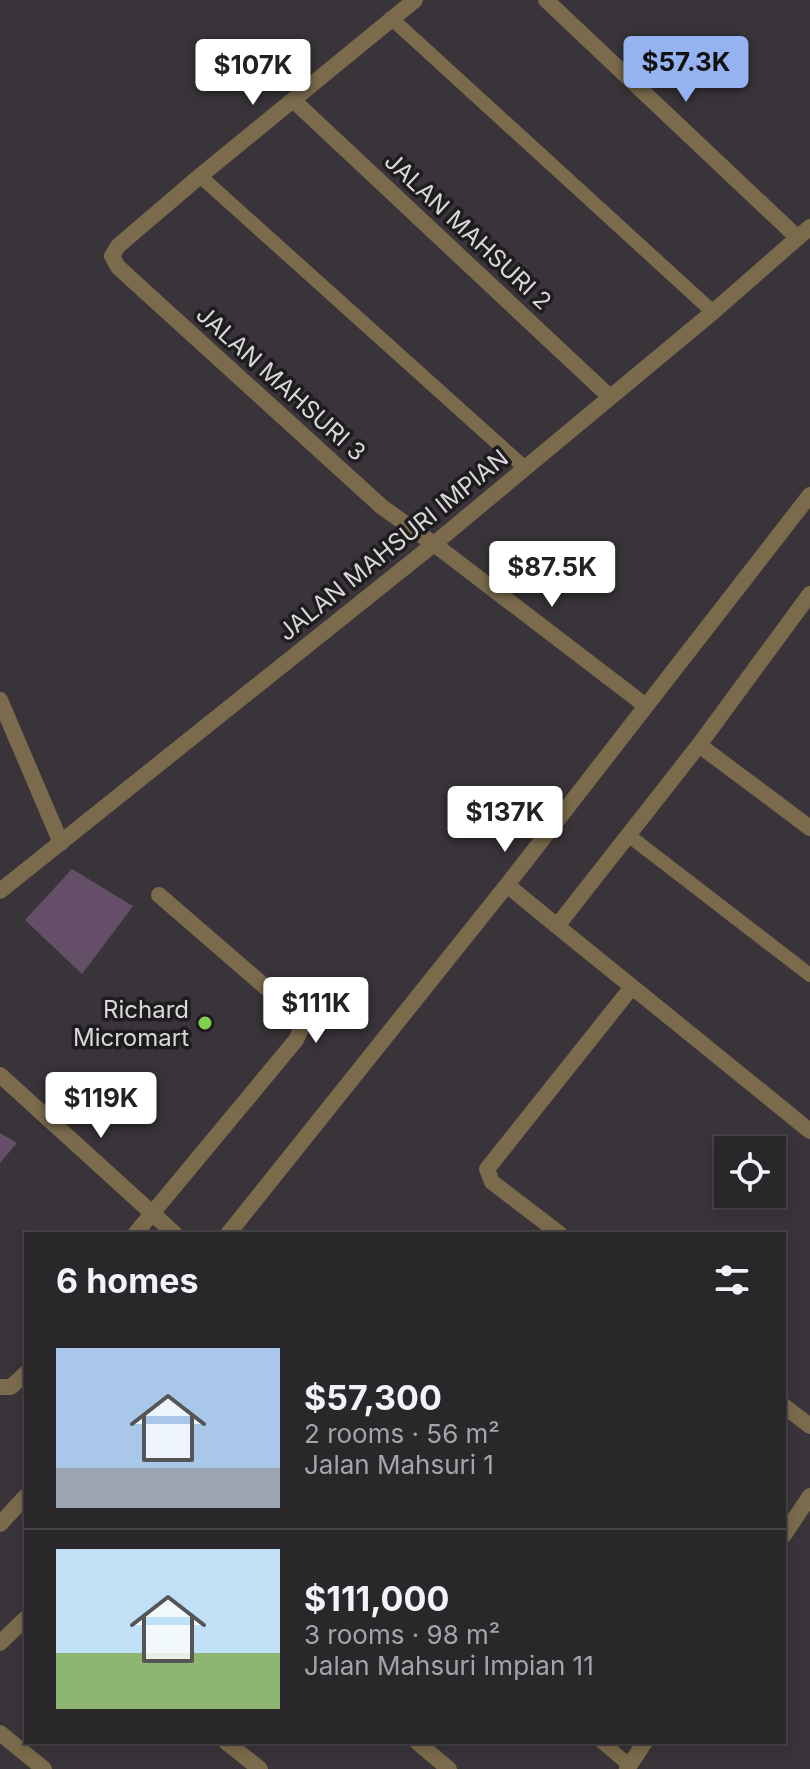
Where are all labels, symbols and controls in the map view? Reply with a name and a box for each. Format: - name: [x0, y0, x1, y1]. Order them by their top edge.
- pin: $57.3K: [621, 36, 751, 104]
- pin: $107K: [197, 39, 309, 107]
- text: $57.3K: [641, 46, 731, 77]
- text: $107K: [213, 49, 293, 80]
- street label: JALAN MAHSURI 2: [379, 146, 557, 316]
- street label: JALAN MAHSURI 3: [190, 299, 372, 467]
- street label: JALAN MAHSURI IMPIAN: [272, 443, 514, 647]
- pin: $87.5K: [487, 541, 617, 609]
- text: $87.5K: [507, 551, 597, 582]
- pin: $137K: [449, 786, 561, 854]
- text: $137K: [466, 796, 544, 827]
- pin: $111K: [260, 977, 372, 1045]
- text: $111K: [281, 987, 351, 1018]
- place label: Richard Micromart: [73, 995, 189, 1052]
- marker: Richard Micromart: [196, 1014, 214, 1032]
- pin: $119K: [45, 1072, 157, 1140]
- text: $119K: [63, 1082, 139, 1113]
- map controls: [714, 1136, 786, 1208]
- button: locate: [714, 1136, 786, 1208]
- icon: filters: [710, 1258, 754, 1302]
- text: 6 homes: [56, 1260, 198, 1301]
- text: $57,300: [304, 1377, 442, 1418]
- icon: home: [120, 1380, 216, 1476]
- text: 2 rooms · 56 m²: [304, 1418, 500, 1449]
- text: Jalan Mahsuri 1: [304, 1449, 494, 1480]
- text: $111,000: [304, 1578, 449, 1619]
- icon: home: [120, 1581, 216, 1677]
- text: 3 rooms · 98 m²: [304, 1619, 500, 1650]
- text: Jalan Mahsuri Impian 11: [304, 1650, 594, 1681]

